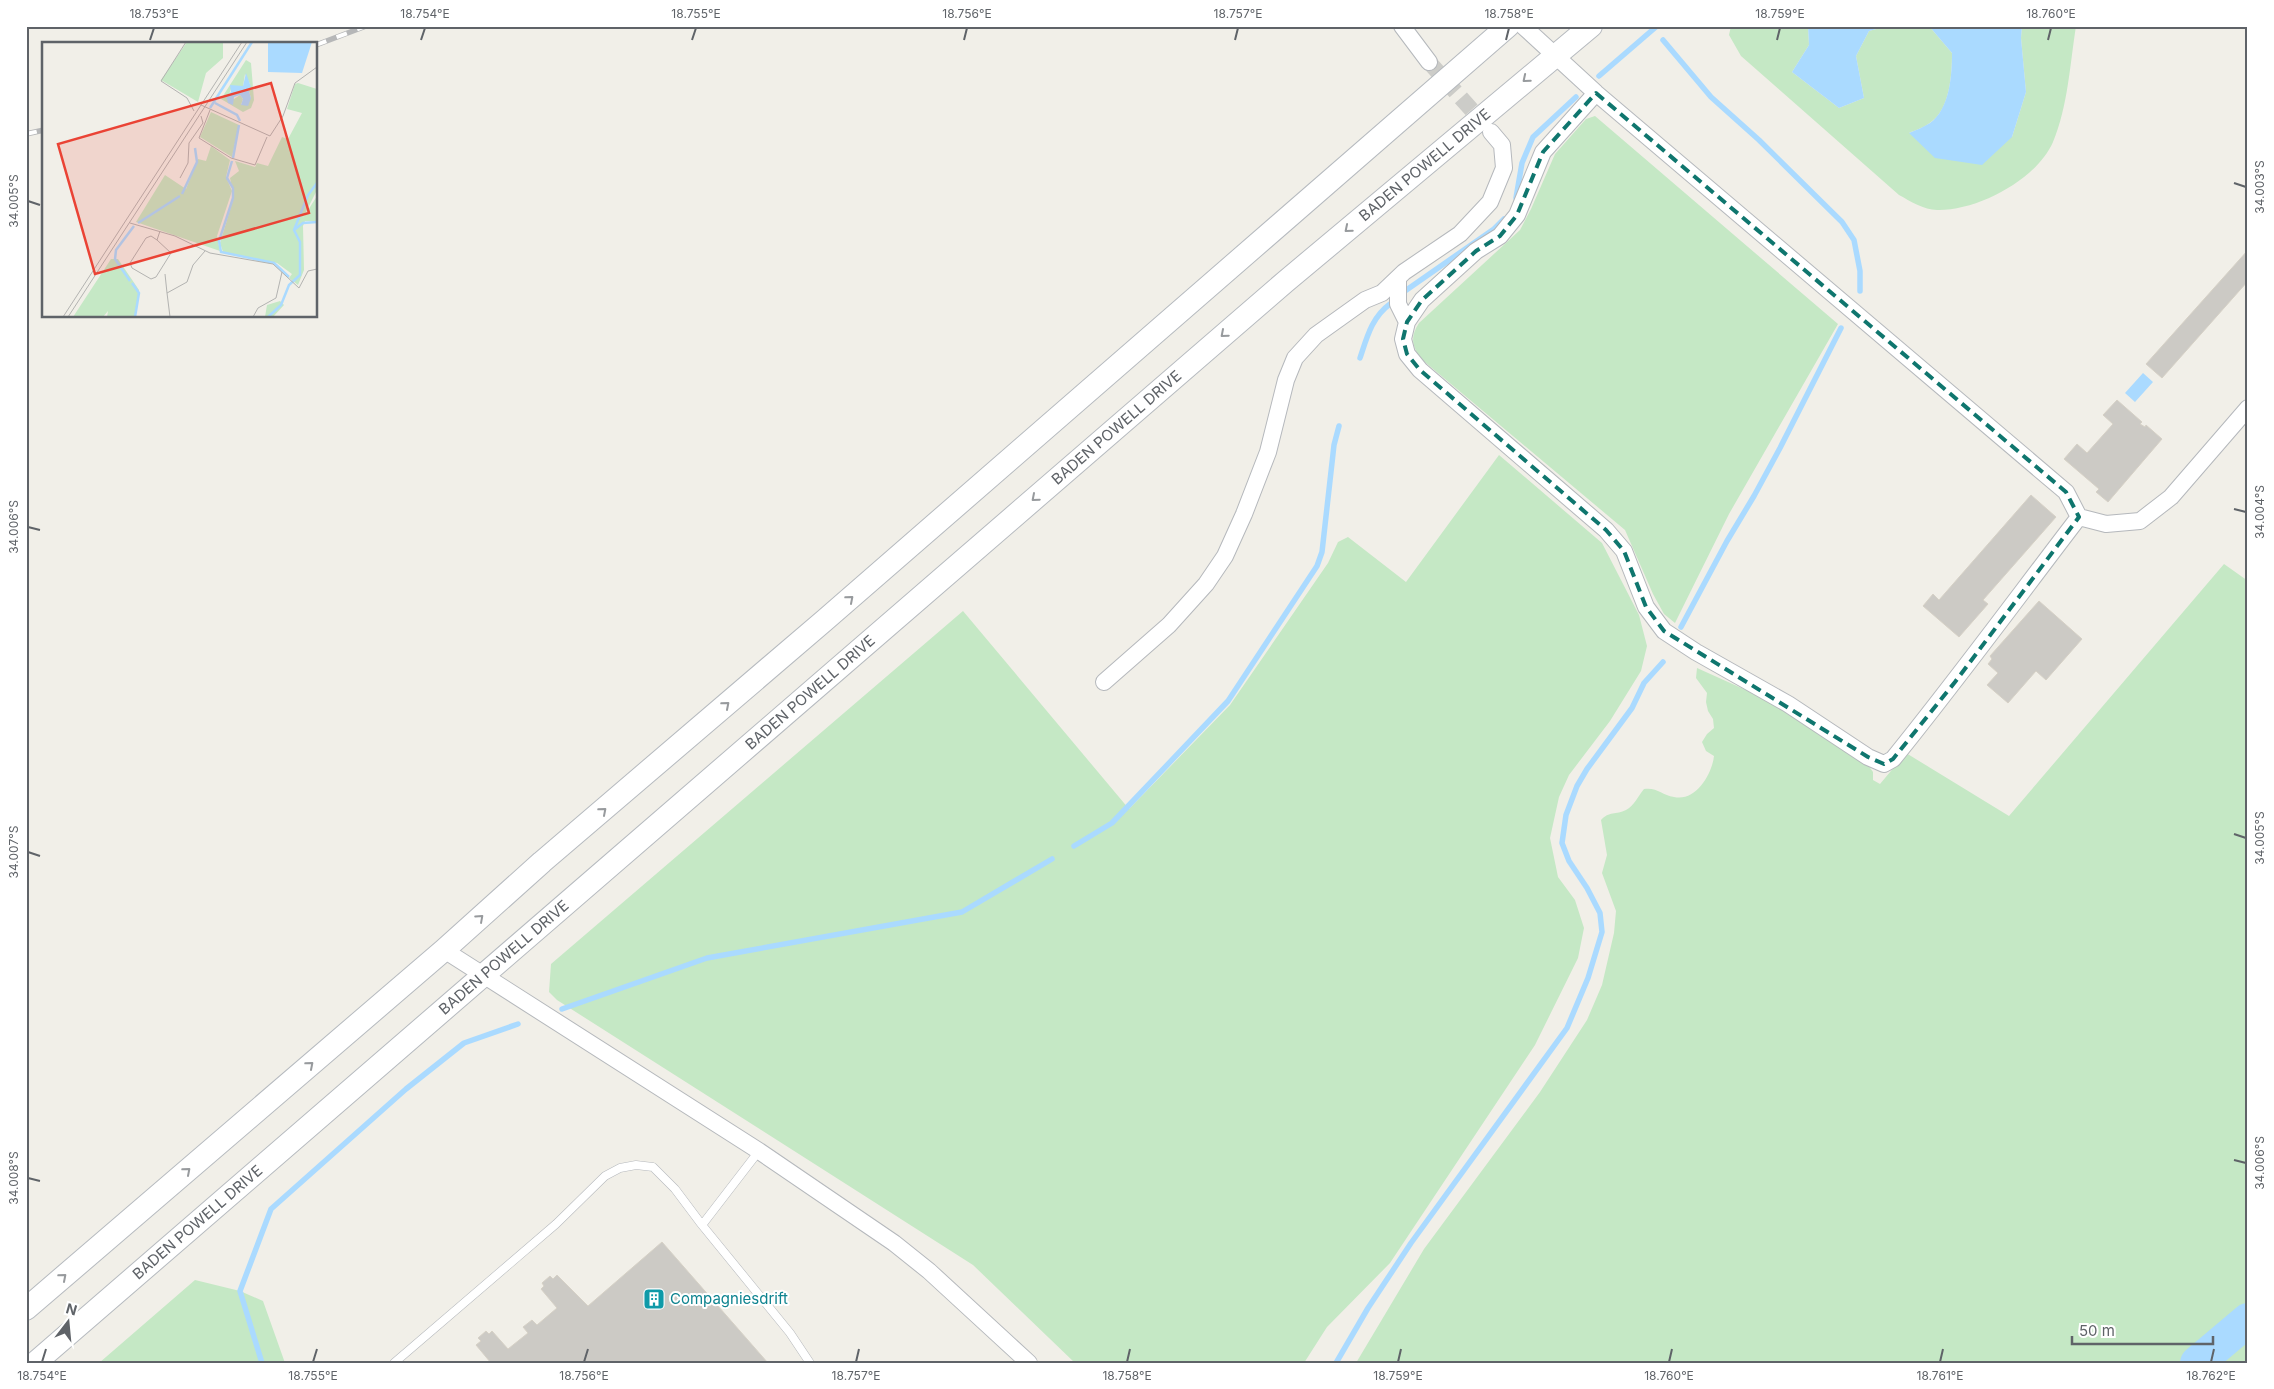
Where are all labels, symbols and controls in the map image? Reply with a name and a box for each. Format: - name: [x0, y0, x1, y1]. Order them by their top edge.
- text: 18.753°E: [129, 6, 179, 21]
- text: 18.754°E: [400, 6, 450, 21]
- text: 18.755°E: [671, 6, 721, 21]
- text: 18.756°E: [942, 6, 992, 21]
- text: 18.757°E: [1214, 6, 1262, 21]
- text: 18.758°E: [1484, 6, 1534, 21]
- text: 18.759°E: [1755, 6, 1805, 21]
- text: 18.760°E: [2026, 6, 2076, 21]
- inset map: [42, 42, 318, 318]
- one-way arrow: [1522, 73, 1531, 82]
- street label: BADEN POWELL DRIVE: [1355, 104, 1494, 225]
- text: 34.003°S: [2252, 160, 2267, 214]
- text: 34.005°S: [6, 174, 21, 228]
- one-way arrow: [1345, 223, 1354, 231]
- one-way arrow: [1221, 329, 1230, 338]
- street label: BADEN POWELL DRIVE: [1047, 366, 1185, 489]
- text: 34.004°S: [2252, 485, 2267, 539]
- one-way arrow: [1032, 492, 1041, 501]
- text: 34.006°S: [6, 500, 21, 554]
- one-way arrow: [844, 596, 853, 605]
- street label: BADEN POWELL DRIVE: [741, 631, 879, 753]
- one-way arrow: [721, 702, 730, 711]
- one-way arrow: [597, 807, 606, 816]
- text: 34.005°S: [2252, 811, 2267, 865]
- text: 34.007°S: [6, 825, 21, 878]
- street label: BADEN POWELL DRIVE: [435, 896, 572, 1018]
- one-way arrow: [475, 915, 484, 924]
- one-way arrow: [304, 1063, 313, 1071]
- text: 34.006°S: [2252, 1136, 2267, 1190]
- text: 34.008°S: [6, 1151, 21, 1205]
- street label: BADEN POWELL DRIVE: [128, 1161, 266, 1283]
- one-way arrow: [181, 1168, 190, 1177]
- one-way arrow: [58, 1273, 67, 1282]
- building icon: Compagniesdrift: [642, 1287, 666, 1311]
- place label: Compagniesdrift: [670, 1289, 788, 1308]
- north arrow: [42, 1296, 92, 1346]
- text: N: [64, 1299, 79, 1319]
- scale bar: [2072, 1314, 2213, 1346]
- text: 50 m: [2079, 1321, 2115, 1340]
- text: 18.754°E: [17, 1368, 67, 1383]
- text: 18.755°E: [288, 1368, 338, 1383]
- text: 18.756°E: [559, 1368, 609, 1383]
- text: 18.757°E: [832, 1368, 880, 1383]
- text: 18.758°E: [1102, 1368, 1152, 1383]
- text: 18.759°E: [1373, 1368, 1423, 1383]
- text: 18.760°E: [1644, 1368, 1694, 1383]
- text: 18.761°E: [1917, 1368, 1963, 1383]
- text: 18.762°E: [2186, 1368, 2236, 1383]

